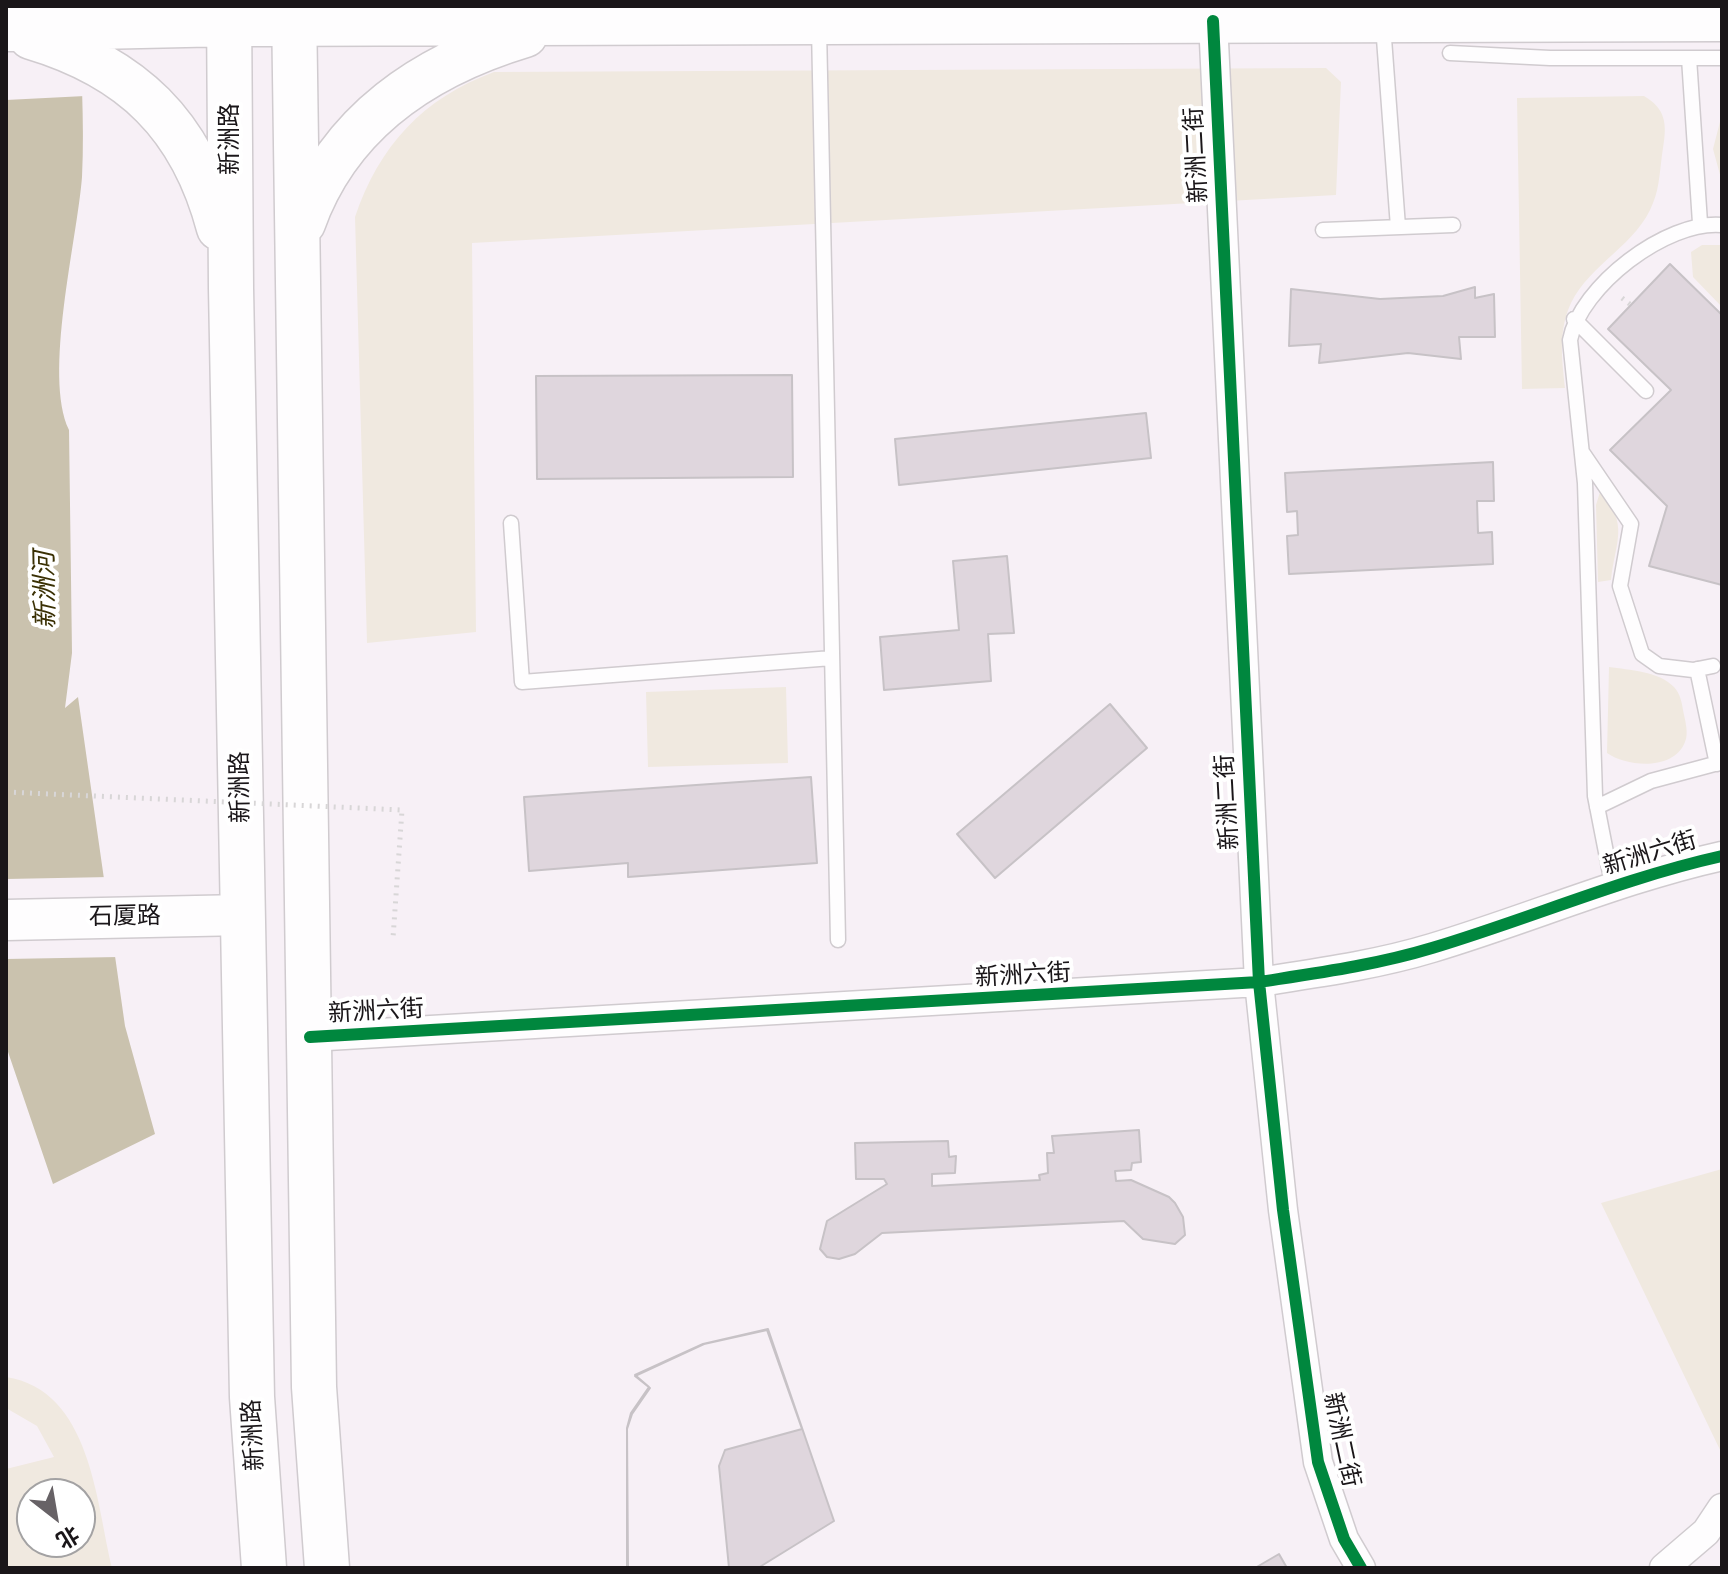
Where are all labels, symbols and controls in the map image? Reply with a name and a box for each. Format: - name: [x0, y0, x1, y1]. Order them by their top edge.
- street label: 新洲路: [216, 103, 244, 175]
- street label: 新洲二街: [1180, 106, 1214, 204]
- water label: 新洲河: [30, 551, 62, 629]
- street label: 新洲路: [226, 751, 256, 823]
- street label: 新洲二街: [1211, 753, 1245, 851]
- street label: 新洲六街: [1600, 826, 1700, 882]
- street label: 石厦路: [89, 902, 161, 932]
- street label: 新洲六街: [974, 959, 1072, 993]
- street label: 新洲六街: [327, 995, 425, 1029]
- street label: 新洲二街: [1317, 1390, 1365, 1490]
- street label: 新洲路: [238, 1398, 270, 1472]
- north arrow: [16, 1478, 96, 1558]
- text: 北: [52, 1521, 83, 1554]

